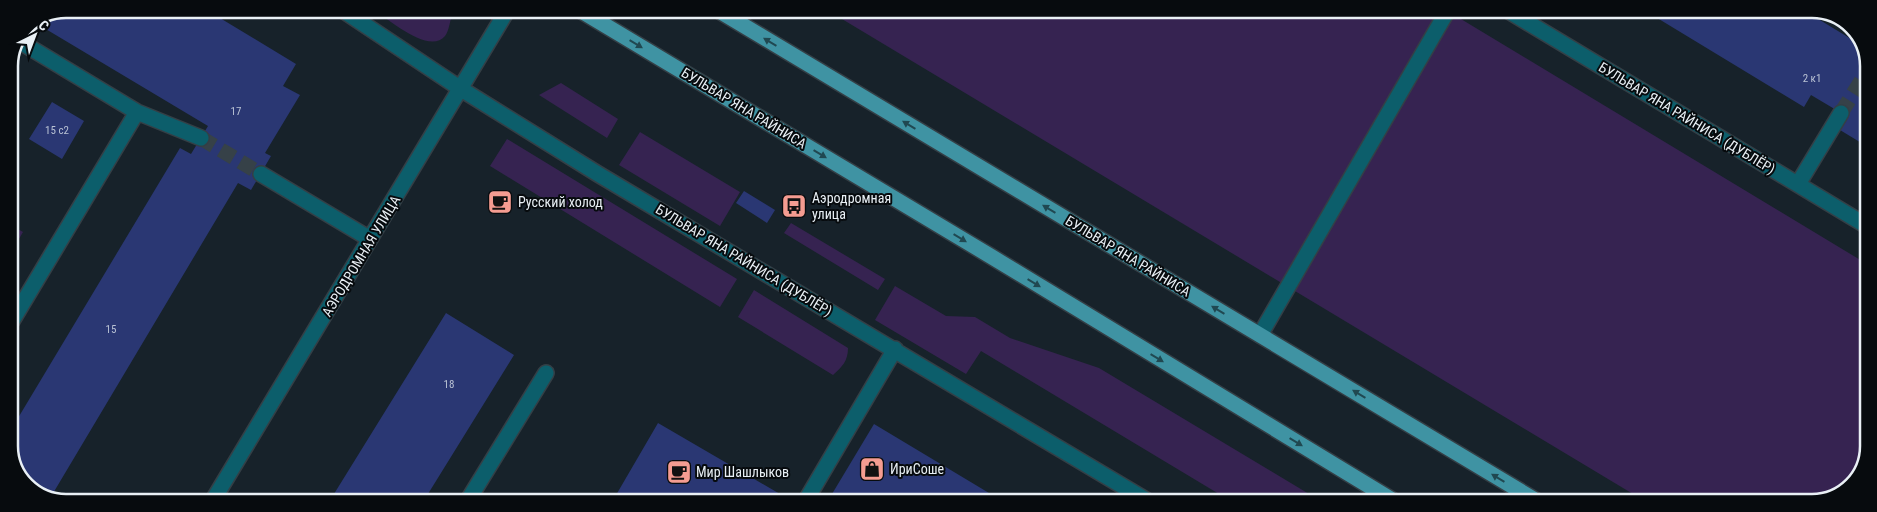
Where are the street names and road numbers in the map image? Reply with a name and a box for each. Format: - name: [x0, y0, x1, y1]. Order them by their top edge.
- street label: БУЛЬВАР ЯНА РАЙНИСА (ДУБЛЁР): [1595, 59, 1778, 178]
- street label: БУЛЬВАР ЯНА РАЙНИСА: [679, 64, 809, 152]
- street label: АЭРОДРОМНАЯ УЛИЦА: [319, 193, 403, 319]
- street label: БУЛЬВАР ЯНА РАЙНИСА (ДУБЛЁР): [652, 201, 835, 320]
- street label: БУЛЬВАР ЯНА РАЙНИСА: [1063, 212, 1193, 300]

